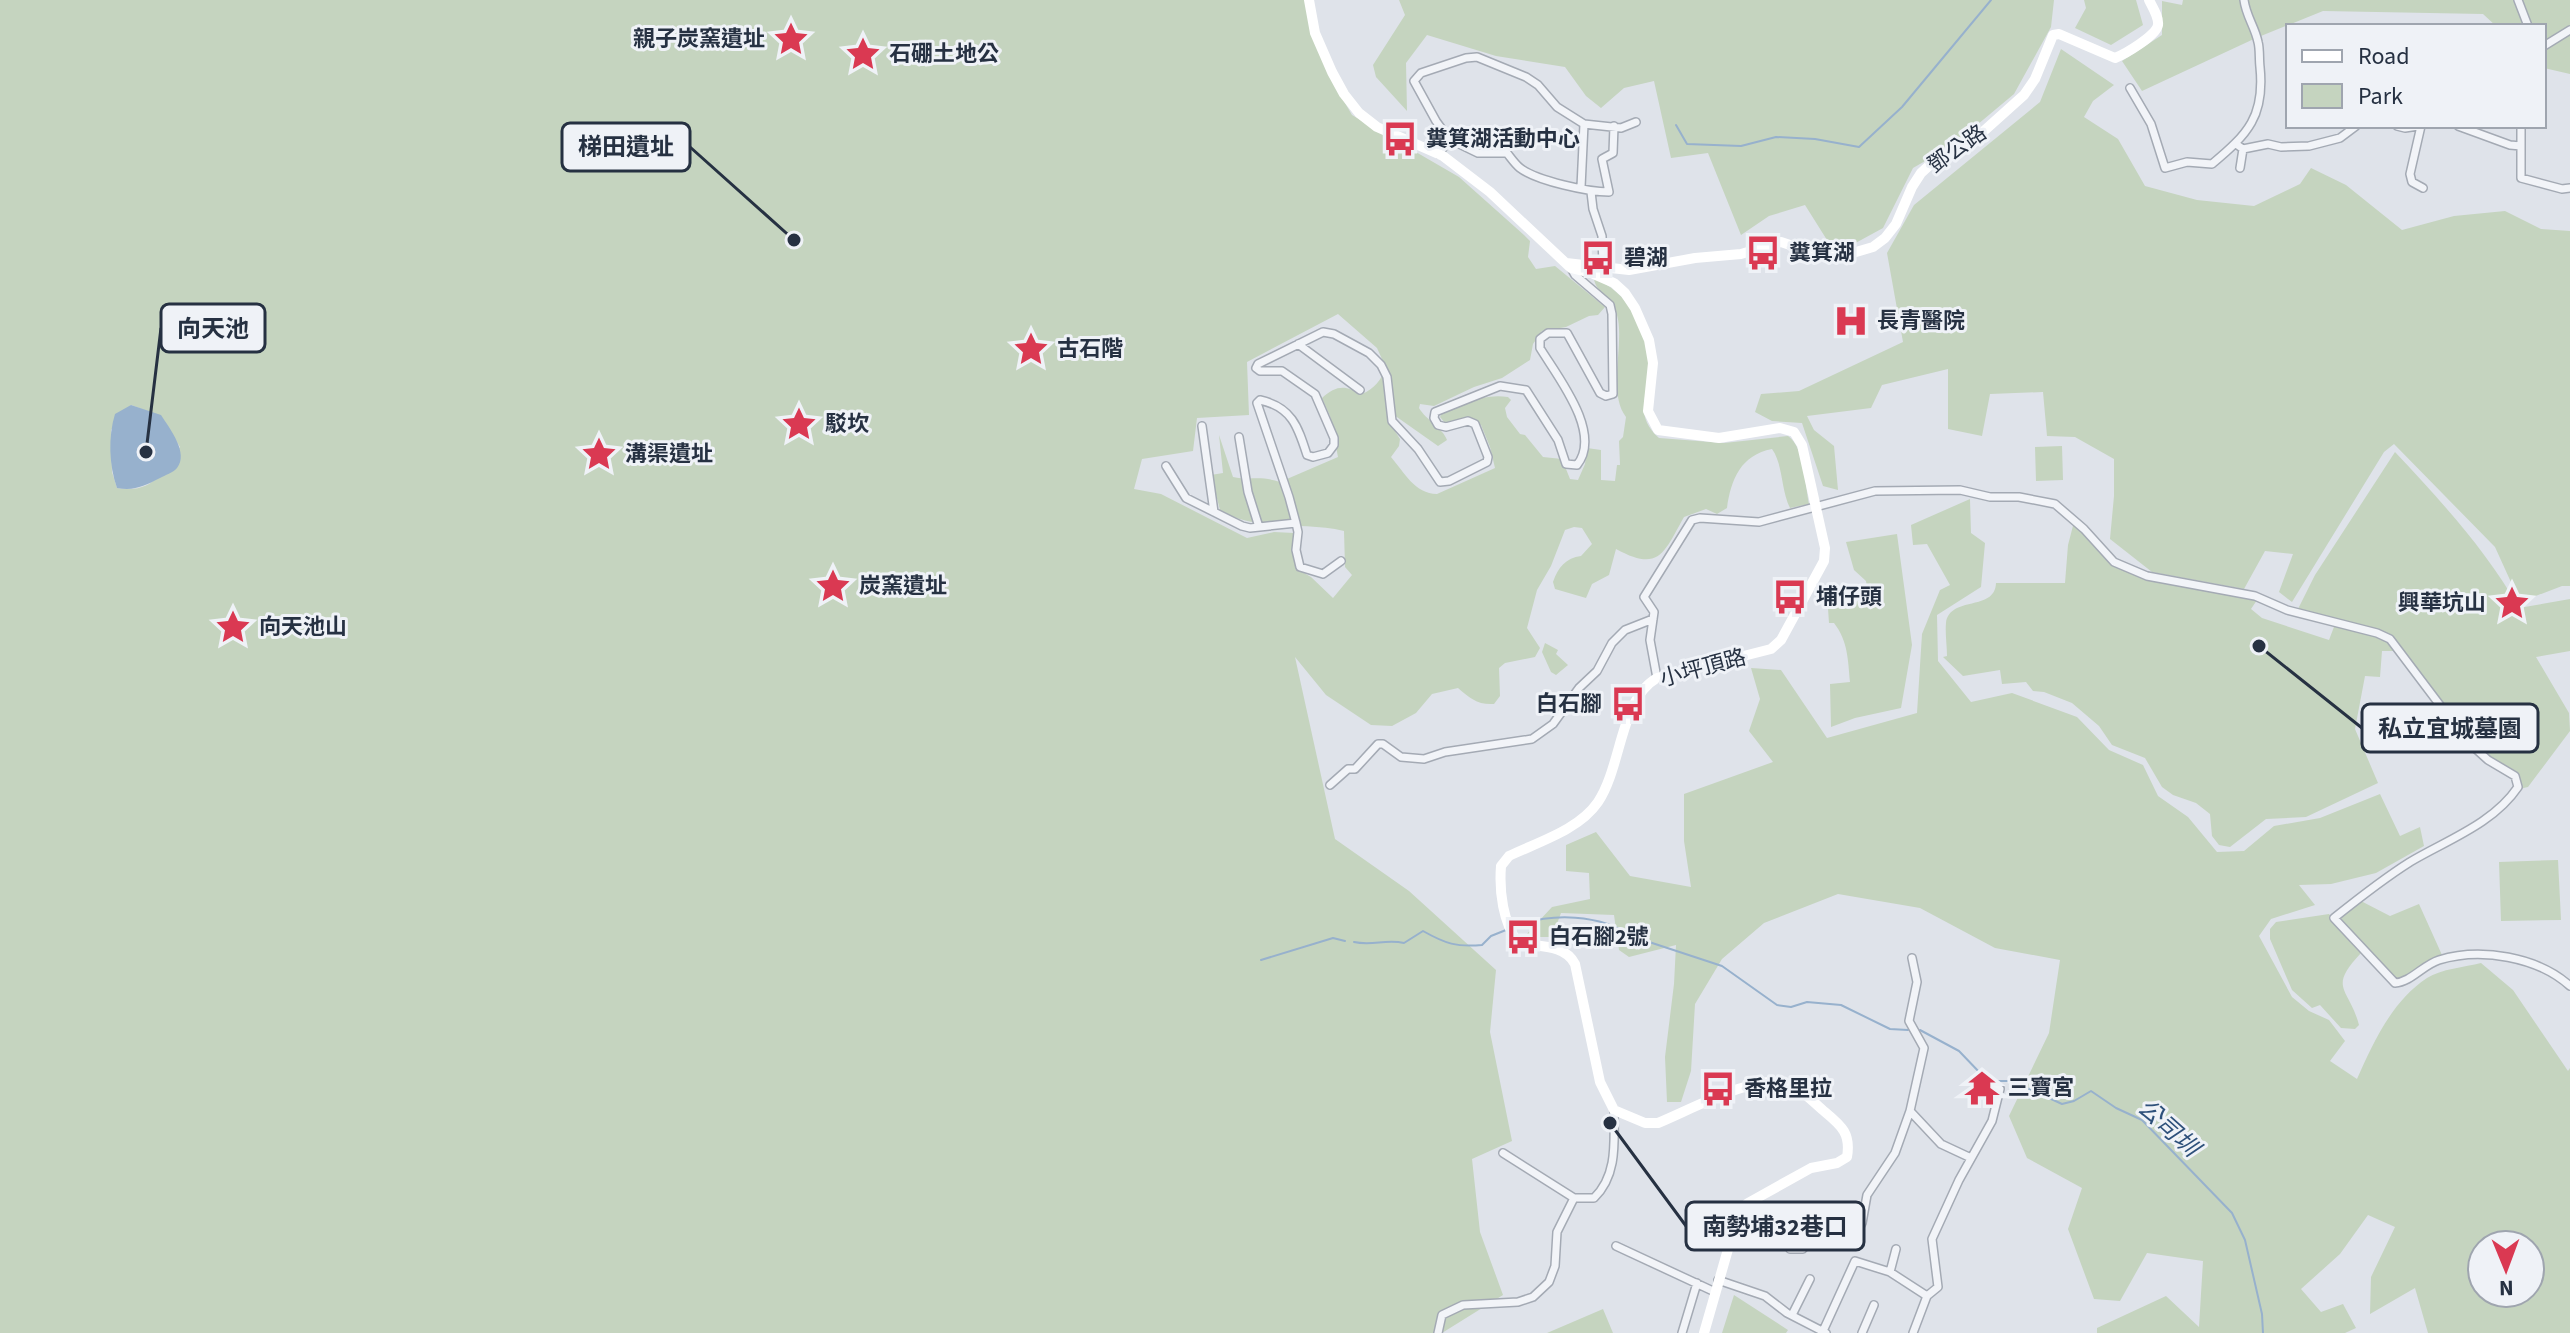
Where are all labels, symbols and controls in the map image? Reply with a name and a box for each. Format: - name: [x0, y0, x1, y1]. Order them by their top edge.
- place icon: 親子炭窯遺址: [772, 20, 810, 58]
- place label: 親子炭窯遺址: [633, 23, 765, 55]
- legend: [2286, 24, 2546, 128]
- place icon: 石硼土地公: [844, 35, 882, 73]
- place label: 石硼土地公: [889, 38, 999, 70]
- text: Road: [2358, 39, 2410, 74]
- text: Park: [2358, 79, 2403, 114]
- street label: 鄧公路: [1921, 117, 1993, 181]
- bus stop icon: 糞箕湖活動中心: [1381, 120, 1419, 158]
- callout: 梯田遺址: [562, 123, 690, 171]
- place label: 糞箕湖活動中心: [1426, 123, 1580, 155]
- text: 梯田遺址: [578, 130, 674, 165]
- bus stop icon: 糞箕湖: [1744, 234, 1782, 272]
- place label: 糞箕湖: [1789, 237, 1855, 269]
- bus stop icon: 碧湖: [1579, 239, 1617, 277]
- place label: 碧湖: [1624, 242, 1668, 274]
- hospital icon: 長青醫院: [1832, 302, 1870, 340]
- callout: 向天池: [161, 304, 265, 352]
- place label: 長青醫院: [1877, 305, 1965, 337]
- text: 向天池: [177, 312, 249, 347]
- place icon: 古石階: [1012, 330, 1050, 368]
- place label: 古石階: [1057, 333, 1123, 365]
- place icon: 駁坎: [780, 405, 818, 443]
- place label: 駁坎: [825, 408, 869, 440]
- place icon: 溝渠遺址: [580, 435, 618, 473]
- place label: 溝渠遺址: [625, 438, 713, 470]
- place icon: 炭窯遺址: [814, 567, 852, 605]
- place label: 炭窯遺址: [859, 570, 947, 602]
- bus stop icon: 埔仔頭: [1771, 578, 1809, 616]
- place label: 埔仔頭: [1816, 581, 1882, 613]
- place icon: 興華坑山: [2493, 584, 2531, 622]
- place label: 興華坑山: [2398, 587, 2486, 619]
- place icon: 向天池山: [214, 608, 252, 646]
- place label: 向天池山: [259, 611, 347, 643]
- street label: 小坪頂路: [1656, 641, 1750, 695]
- bus stop icon: 白石腳: [1609, 685, 1647, 723]
- place label: 白石腳: [1536, 688, 1602, 720]
- callout: 私立宜城墓園: [2362, 704, 2538, 752]
- text: 私立宜城墓園: [2378, 712, 2522, 747]
- bus stop icon: 白石腳2號: [1504, 918, 1542, 956]
- place label: 白石腳2號: [1549, 921, 1649, 953]
- temple icon: 三寶宮: [1963, 1069, 2001, 1107]
- bus stop icon: 香格里拉: [1699, 1070, 1737, 1108]
- place label: 三寶宮: [2008, 1072, 2074, 1104]
- place label: 香格里拉: [1744, 1073, 1832, 1105]
- water label: 公司圳: [2130, 1091, 2209, 1167]
- callout: 南勢埔32巷口: [1686, 1202, 1864, 1250]
- text: 南勢埔32巷口: [1702, 1210, 1848, 1245]
- north arrow: [2466, 1229, 2546, 1309]
- text: N: [2499, 1272, 2514, 1304]

